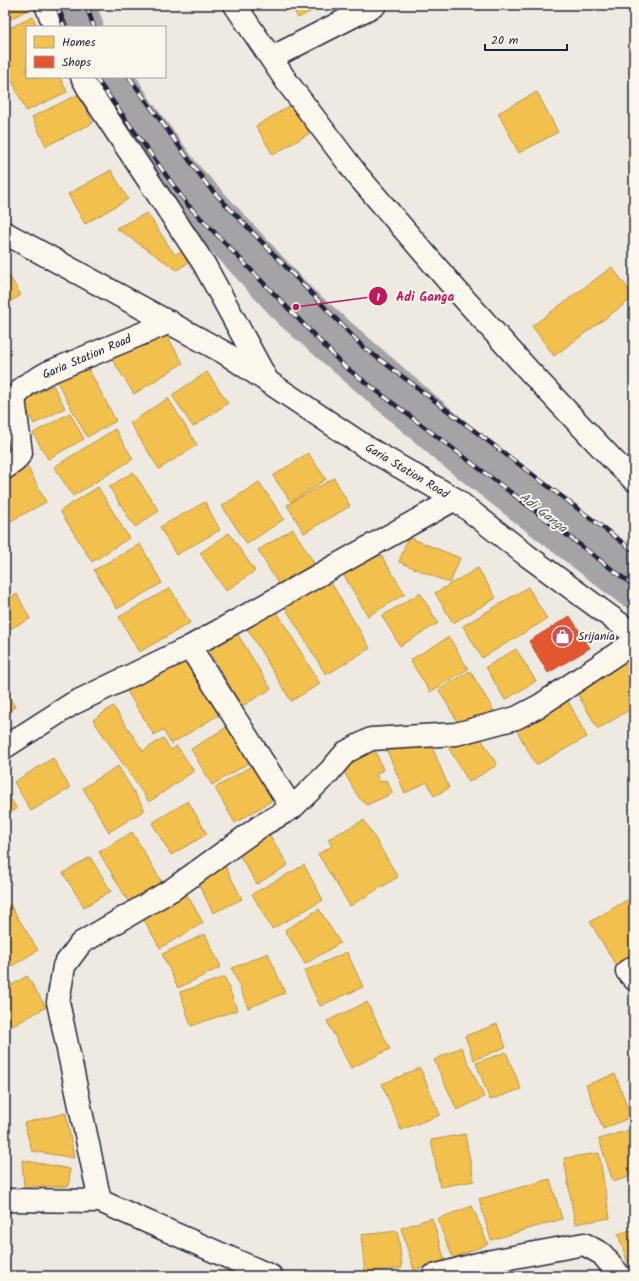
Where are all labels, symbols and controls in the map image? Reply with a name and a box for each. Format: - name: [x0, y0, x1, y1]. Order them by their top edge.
- legend: [26, 26, 166, 78]
- scale bar: [485, 26, 567, 52]
- text: 20 m: [491, 31, 519, 50]
- text: Homes: [62, 33, 96, 52]
- text: Shops: [62, 53, 91, 72]
- callout: Adi Ganga: [368, 284, 462, 309]
- text: Adi Ganga: [396, 287, 454, 308]
- text: 1: [376, 288, 380, 307]
- street label: Garia Station Road: [40, 329, 135, 384]
- street label: Garia Station Road: [361, 438, 454, 504]
- water label: Adi Ganga: [514, 488, 572, 539]
- shop icon: Srijania: [549, 623, 575, 649]
- place label: Srijania: [578, 627, 615, 646]

